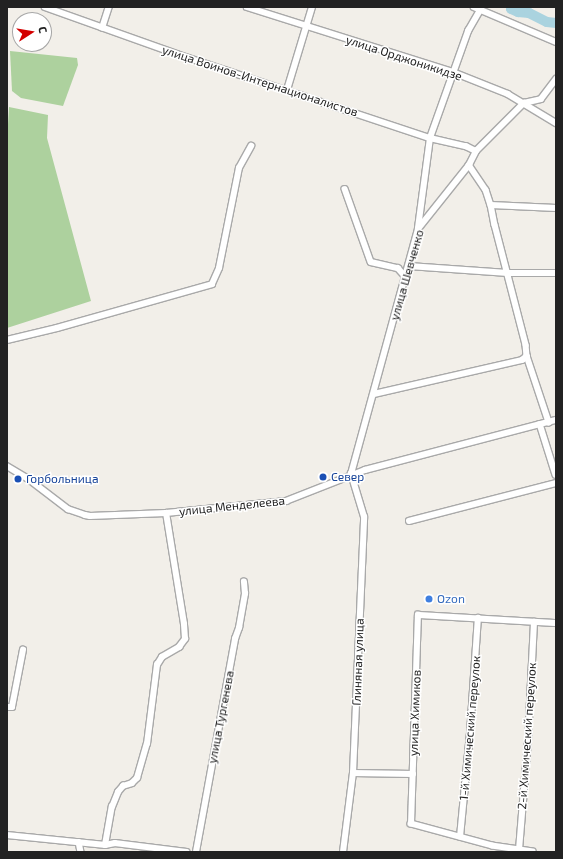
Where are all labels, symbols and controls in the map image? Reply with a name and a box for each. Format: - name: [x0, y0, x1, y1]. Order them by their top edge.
- north arrow: [12, 12, 52, 52]
- text: С: [36, 25, 50, 34]
- street label: улица Орджоникидзе: [344, 32, 464, 84]
- street label: улица Воинов-Интернационалистов: [160, 42, 360, 120]
- street label: улица Шевченко: [387, 228, 427, 322]
- place label: Север: [331, 470, 364, 484]
- place label: Горбольница: [26, 472, 99, 486]
- marker: Север: [318, 472, 328, 482]
- marker: Горбольница: [13, 474, 23, 484]
- street label: улица Менделеева: [178, 493, 286, 519]
- place label: Ozon: [437, 592, 465, 606]
- marker: Ozon: [424, 594, 434, 604]
- street label: Глиняная улица: [349, 618, 367, 706]
- street label: 1-й Химический переулок: [457, 655, 483, 801]
- street label: 2-й Химический переулок: [515, 662, 539, 810]
- street label: улица Тургенева: [205, 669, 237, 765]
- street label: улица Химиков: [406, 670, 424, 756]

